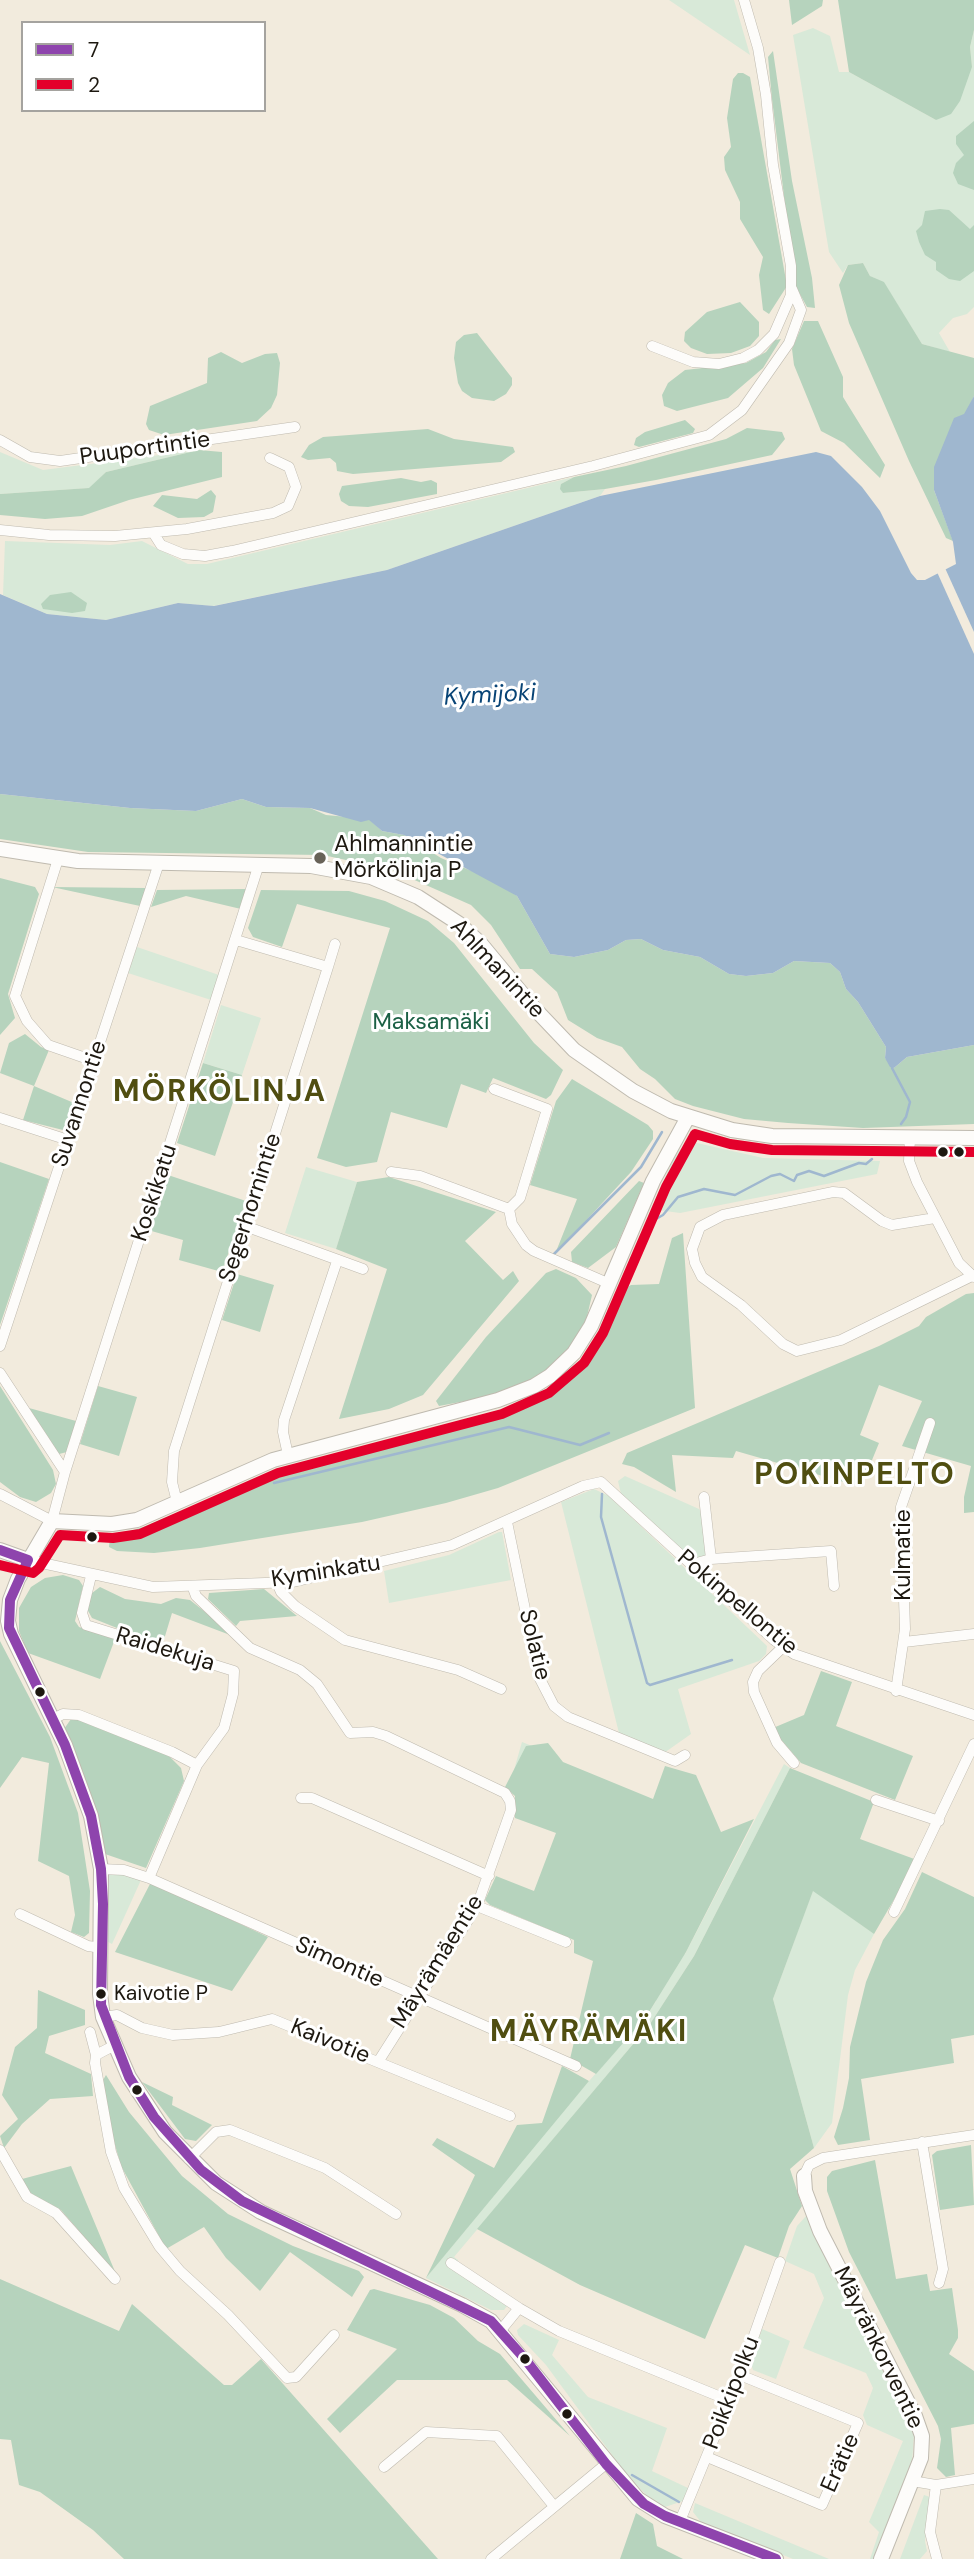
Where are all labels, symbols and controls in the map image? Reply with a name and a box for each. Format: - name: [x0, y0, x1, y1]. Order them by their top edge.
- legend: [21, 21, 266, 112]
- text: 7: [88, 36, 99, 64]
- text: 2: [88, 71, 100, 99]
- street label: Puuportintie: [78, 426, 212, 472]
- water label: Kymijoki: [443, 679, 537, 713]
- place label: Ahlmannintie Mörkölinja P: [334, 831, 473, 885]
- marker: Ahlmannintie Mörkölinja P: [312, 850, 328, 866]
- street label: Ahlmanintie: [444, 913, 550, 1025]
- park label: Maksamäki: [373, 1009, 489, 1037]
- street label: Suvannontie: [47, 1037, 113, 1171]
- district label: MÖRKÖLINJA: [114, 1075, 326, 1111]
- street label: Segerhornintie: [214, 1130, 288, 1286]
- street label: Koskikatu: [126, 1141, 184, 1245]
- unlabelled marker: [936, 1145, 950, 1159]
- unlabelled marker: [952, 1145, 966, 1159]
- district label: POKINPELTO: [756, 1458, 954, 1494]
- street label: Kulmatie: [890, 1509, 918, 1601]
- unlabelled marker: [85, 1530, 99, 1544]
- street label: Pokinpellontie: [671, 1545, 803, 1661]
- street label: Kyminkatu: [269, 1550, 383, 1594]
- street label: Solatie: [512, 1607, 556, 1683]
- street label: Raidekuja: [112, 1622, 218, 1678]
- unlabelled marker: [33, 1685, 47, 1699]
- street label: Mäyrämäentie: [386, 1890, 490, 2034]
- street label: Simontie: [291, 1931, 387, 1995]
- place label: Kaivotie P: [114, 1981, 208, 2007]
- marker: Kaivotie P: [94, 1987, 108, 2001]
- street label: Kaivotie: [286, 2014, 374, 2070]
- district label: MÄYRÄMÄKI: [491, 2015, 687, 2051]
- unlabelled marker: [130, 2083, 144, 2097]
- street label: Mäyränkorventie: [827, 2262, 929, 2434]
- street label: Poikkipolku: [698, 2333, 766, 2453]
- unlabelled marker: [518, 2352, 532, 2366]
- unlabelled marker: [560, 2407, 574, 2421]
- street label: Erätie: [816, 2429, 866, 2497]

